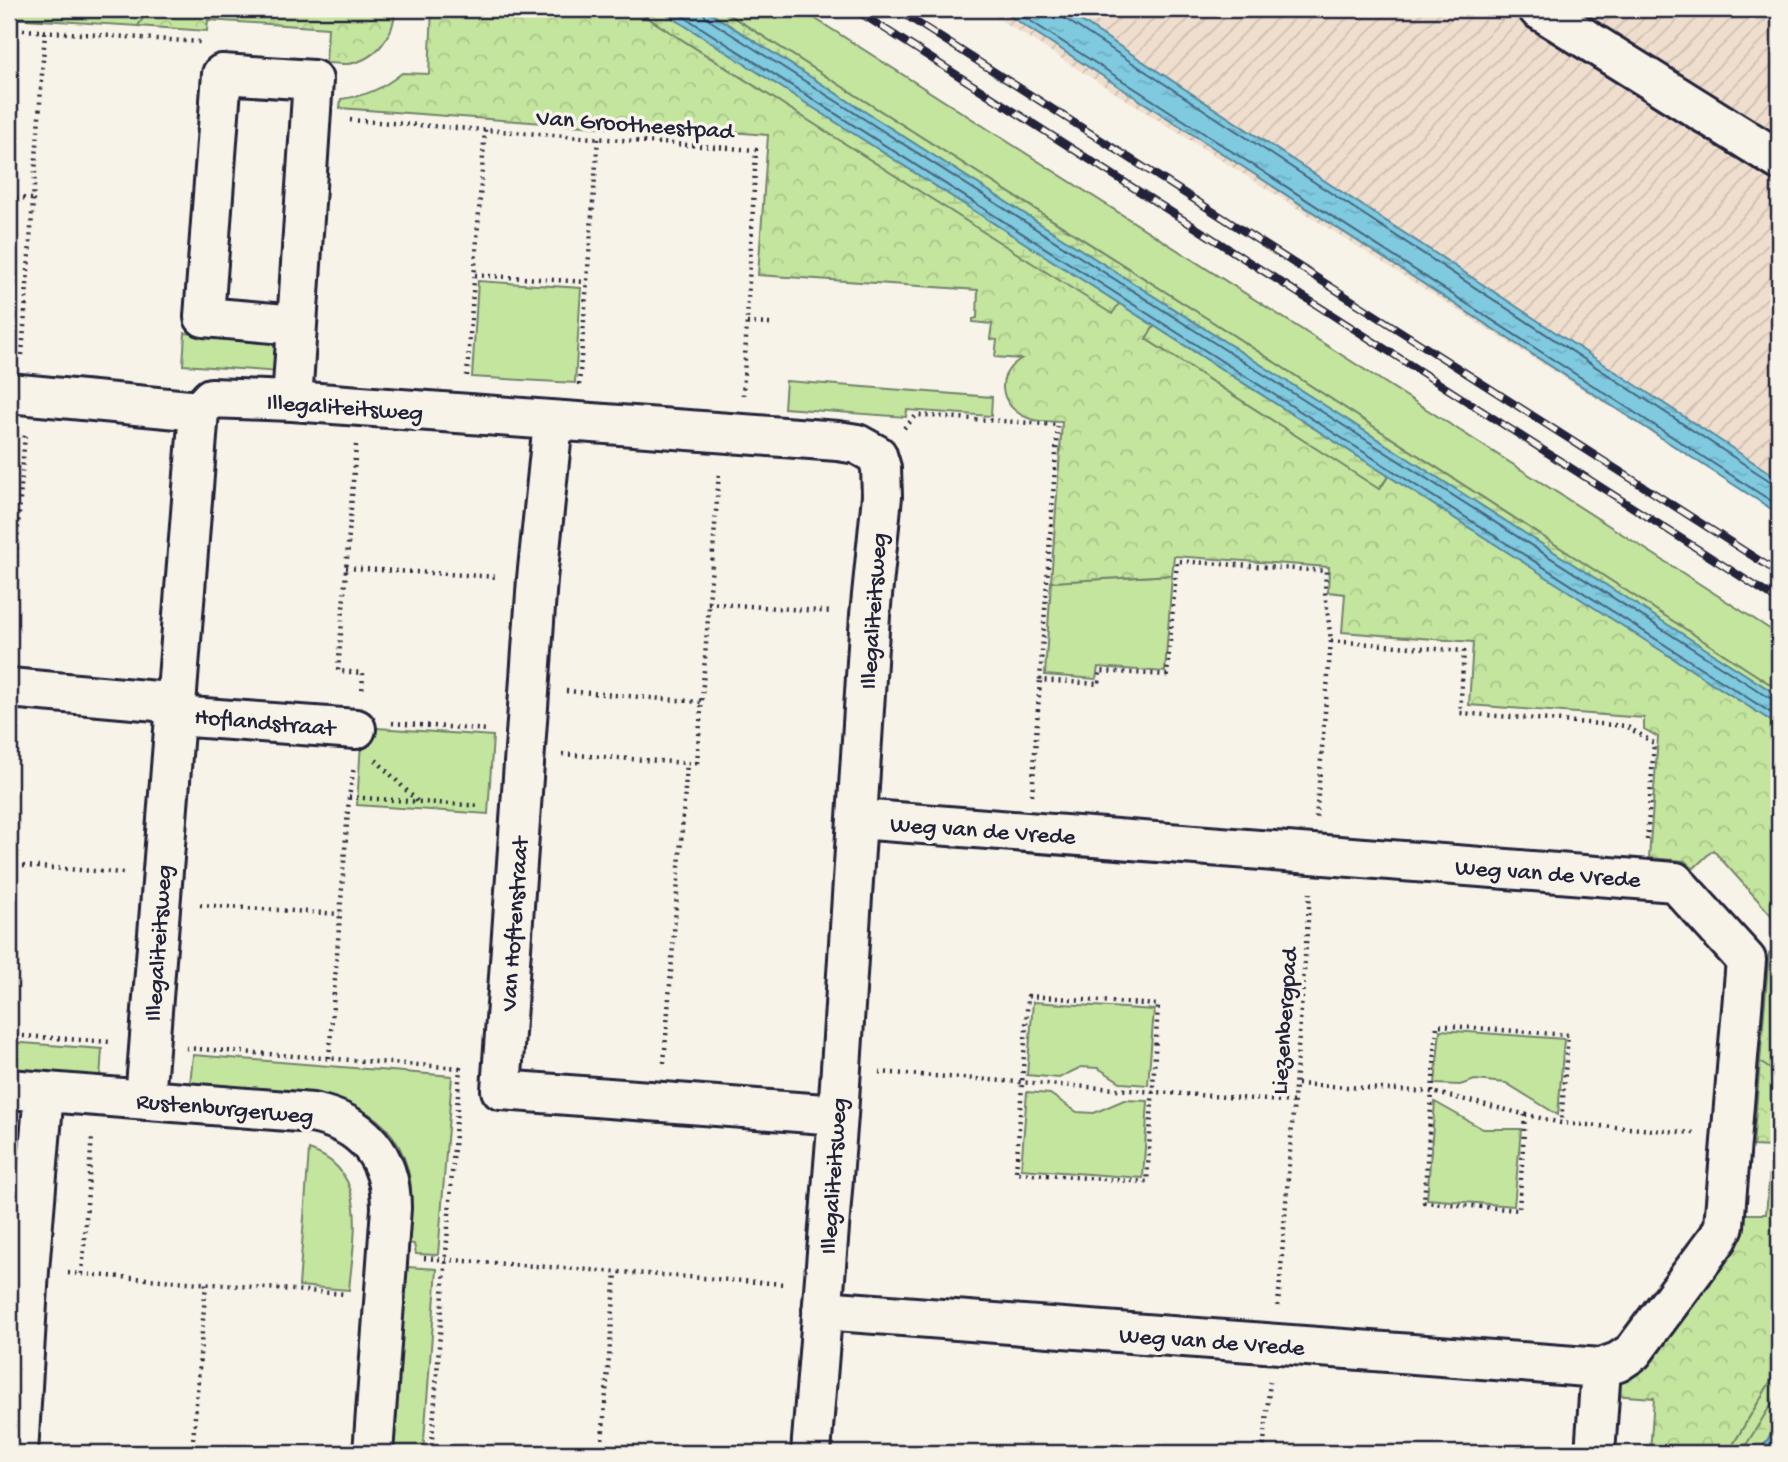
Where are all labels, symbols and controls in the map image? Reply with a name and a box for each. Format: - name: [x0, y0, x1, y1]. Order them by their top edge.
- street label: Van Grootheestpad: [534, 105, 736, 148]
- street label: Illegaliteitsweg: [266, 390, 424, 429]
- street label: Illegaliteitsweg: [856, 532, 895, 690]
- street label: Hoflandstraat: [193, 704, 338, 745]
- street label: Weg van de Vrede: [889, 812, 1077, 853]
- street label: Van Hoftenstraat: [496, 834, 537, 1013]
- street label: Weg van de Vrede: [1454, 855, 1642, 896]
- street label: Illegaliteitsweg: [141, 864, 180, 1022]
- street label: Liezenbergpad: [1267, 945, 1306, 1096]
- street label: Rustenburgerweg: [135, 1088, 315, 1133]
- street label: Illegaliteitsweg: [816, 1097, 855, 1255]
- street label: Weg van de Vrede: [1118, 1323, 1306, 1364]

